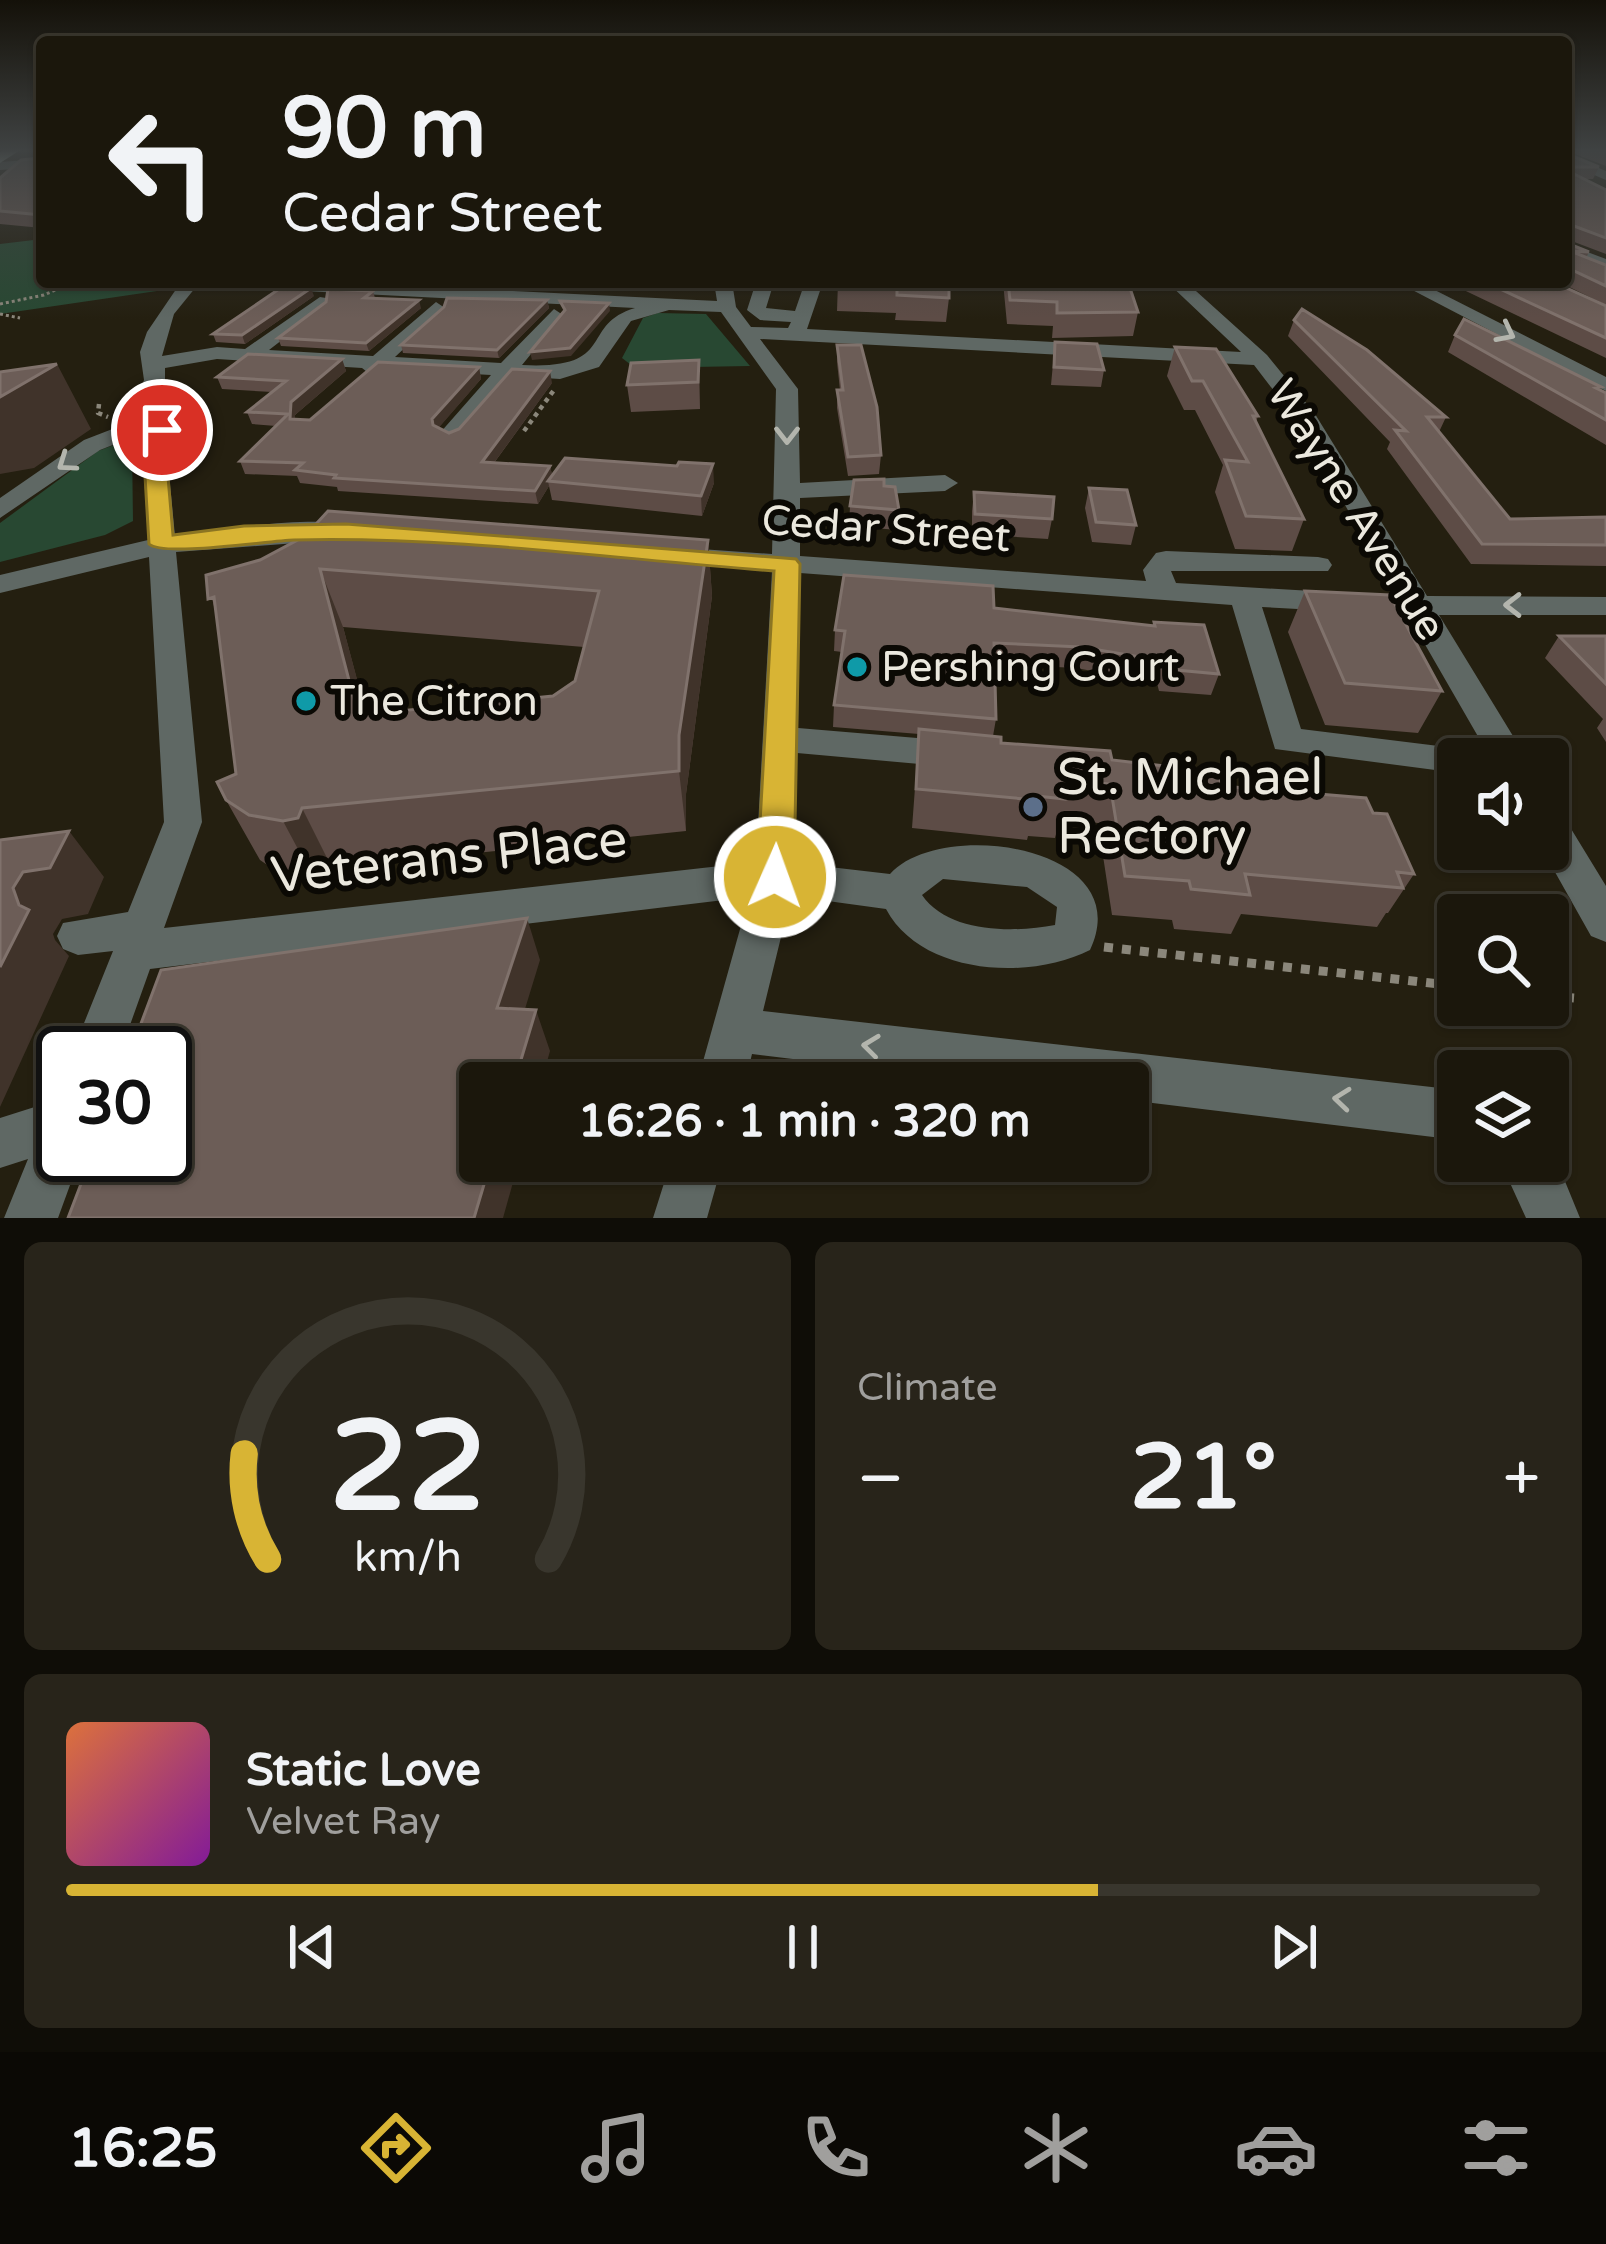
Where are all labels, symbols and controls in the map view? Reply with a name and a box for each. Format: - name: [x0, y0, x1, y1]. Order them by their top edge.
- text: 90 m: [282, 79, 486, 180]
- icon: left: [84, 84, 240, 240]
- text: Cedar Street: [282, 181, 603, 246]
- one-way arrow: [1494, 319, 1515, 343]
- street label: Wayne Avenue: [1256, 370, 1456, 650]
- pin: [111, 379, 213, 481]
- icon: arrive: [129, 397, 195, 463]
- one-way arrow: [774, 427, 800, 445]
- one-way arrow: [58, 449, 80, 471]
- street label: Cedar Street: [760, 495, 1012, 563]
- one-way arrow: [1503, 592, 1521, 618]
- place label: Pershing Court: [881, 642, 1179, 693]
- marker: Pershing Court: [844, 654, 870, 680]
- place label: The Citron: [330, 676, 538, 727]
- marker: The Citron: [293, 688, 319, 714]
- map controls: [1437, 738, 1569, 1182]
- button: sound: [1437, 738, 1569, 870]
- place label: St. Michael Rectory: [1057, 747, 1323, 868]
- marker: St. Michael Rectory: [1020, 794, 1046, 820]
- street label: Veterans Place: [268, 808, 630, 908]
- position arrow: [712, 814, 838, 940]
- button: search: [1437, 894, 1569, 1026]
- speed limit sign: 30: [36, 1026, 192, 1182]
- one-way arrow: [861, 1034, 880, 1059]
- button: layers: [1437, 1050, 1569, 1182]
- one-way arrow: [1333, 1086, 1352, 1112]
- text: 16:26 · 1 min · 320 m: [578, 1095, 1030, 1149]
- text: Climate: [857, 1364, 997, 1411]
- text: 22: [329, 1393, 486, 1544]
- text: 21°: [1130, 1424, 1277, 1533]
- text: −: [857, 1439, 904, 1519]
- text: +: [1503, 1439, 1540, 1519]
- text: km/h: [354, 1532, 461, 1583]
- text: Static Love: [246, 1744, 481, 1798]
- text: Velvet Ray: [246, 1798, 441, 1845]
- icon: previous: [279, 1914, 345, 1980]
- icon: pause: [770, 1914, 836, 1980]
- icon: next: [1261, 1914, 1327, 1980]
- icon: directions: [354, 2106, 438, 2190]
- icon: music: [574, 2106, 658, 2190]
- icon: phone: [794, 2106, 878, 2190]
- icon: climate: [1014, 2106, 1098, 2190]
- icon: car: [1234, 2106, 1318, 2190]
- icon: filters: [1454, 2106, 1538, 2190]
- text: 16:25: [68, 2116, 218, 2181]

